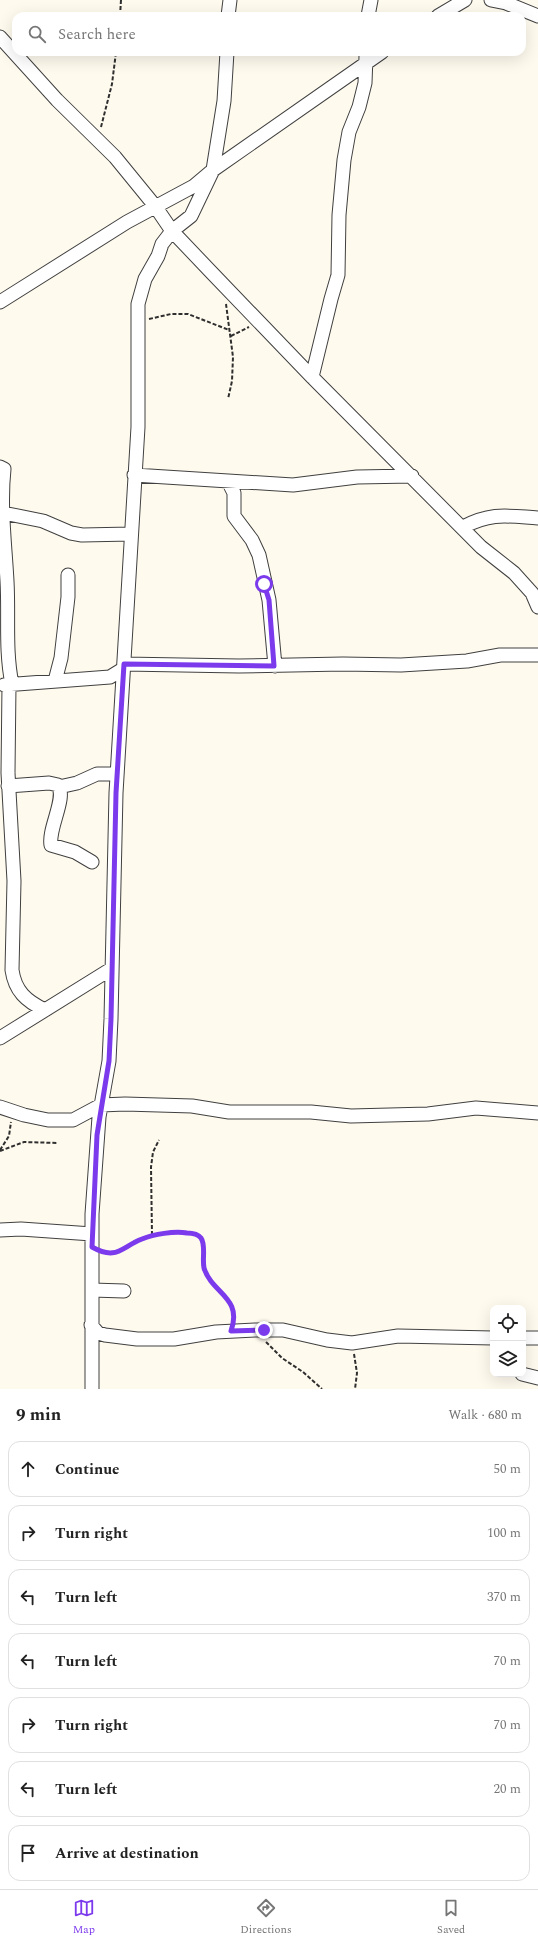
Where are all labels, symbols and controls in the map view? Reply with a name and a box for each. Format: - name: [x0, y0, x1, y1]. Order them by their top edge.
- search box: [12, 12, 526, 56]
- icon: search: [26, 23, 48, 45]
- text: Search here: [58, 23, 136, 46]
- route start: [255, 575, 273, 593]
- map controls: [490, 1305, 526, 1377]
- button: locate: [490, 1305, 526, 1341]
- route end: [255, 1321, 273, 1339]
- button: layers: [490, 1341, 526, 1377]
- text: 9 min: [16, 1402, 61, 1428]
- text: Walk · 680 m: [448, 1405, 522, 1425]
- icon: ahead: [17, 1458, 39, 1480]
- text: Continue: [55, 1458, 120, 1481]
- text: 50 m: [494, 1459, 521, 1479]
- icon: right: [17, 1522, 39, 1544]
- text: Turn right: [55, 1522, 128, 1545]
- text: 100 m: [487, 1523, 521, 1543]
- icon: left: [17, 1586, 39, 1608]
- text: Turn left: [55, 1586, 117, 1609]
- text: 370 m: [487, 1587, 521, 1607]
- icon: left: [17, 1650, 39, 1672]
- text: Turn left: [55, 1650, 117, 1673]
- text: 70 m: [494, 1651, 521, 1671]
- icon: right: [17, 1714, 39, 1736]
- text: Turn right: [55, 1714, 128, 1737]
- text: 70 m: [494, 1715, 521, 1735]
- icon: left: [17, 1778, 39, 1800]
- text: Turn left: [55, 1778, 117, 1801]
- text: 20 m: [494, 1779, 521, 1799]
- icon: arrive: [17, 1842, 39, 1864]
- text: Arrive at destination: [55, 1842, 199, 1865]
- tab: Map: [73, 1897, 95, 1938]
- tab: Directions: [240, 1897, 292, 1938]
- tab: Saved: [437, 1897, 465, 1938]

